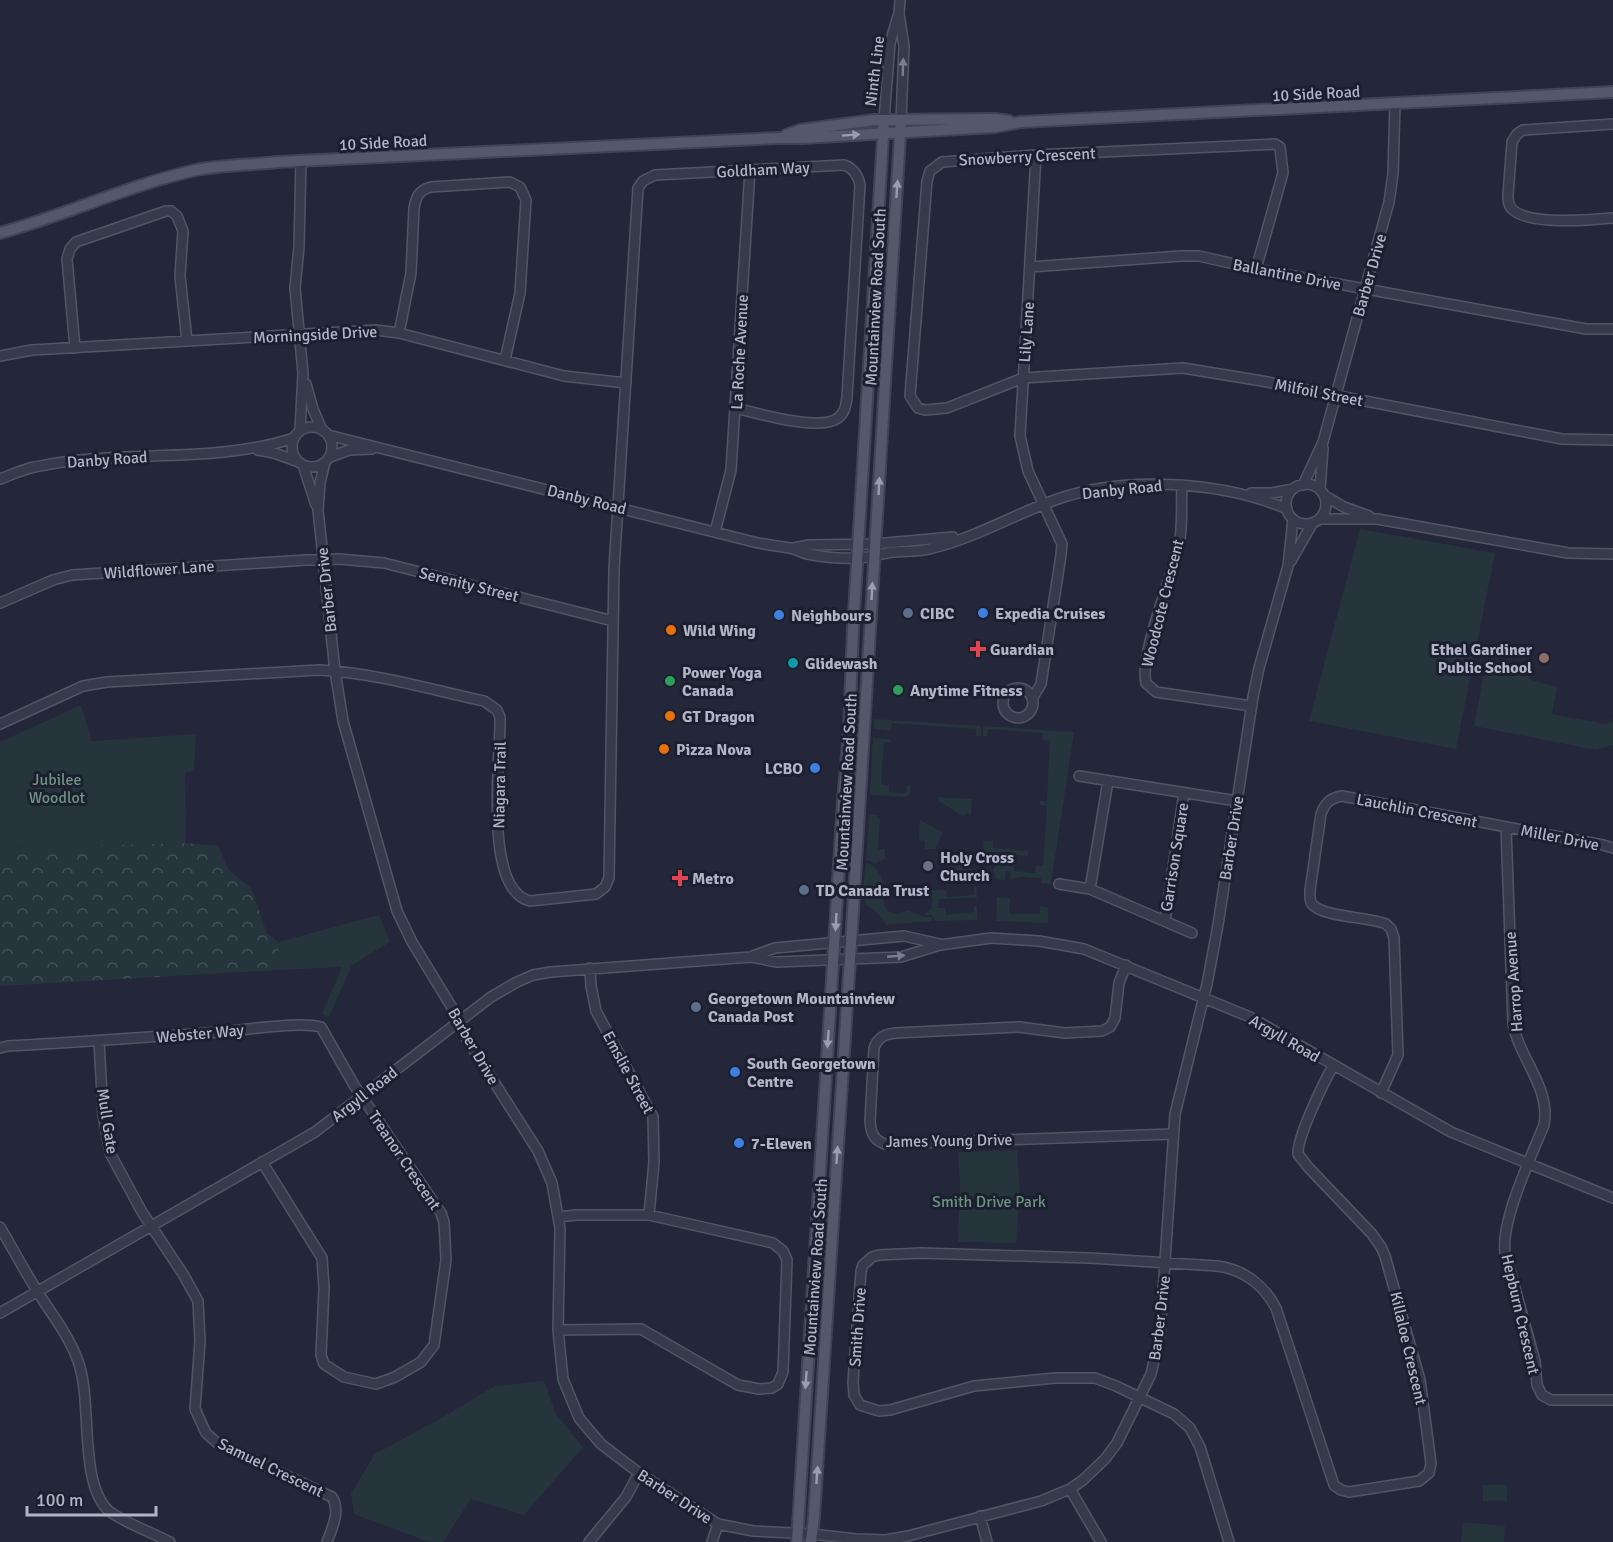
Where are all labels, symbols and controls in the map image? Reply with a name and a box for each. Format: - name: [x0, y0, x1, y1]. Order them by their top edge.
- street label: Ninth Line: [861, 35, 889, 108]
- one-way arrow: [898, 57, 908, 76]
- street label: 10 Side Road: [1271, 82, 1361, 106]
- one-way arrow: [842, 130, 861, 140]
- street label: 10 Side Road: [338, 131, 428, 155]
- street label: Snowberry Crescent: [958, 143, 1096, 171]
- street label: Goldham Way: [716, 158, 811, 182]
- one-way arrow: [892, 179, 901, 198]
- street label: Mountainview Road South: [861, 208, 891, 386]
- street label: Barber Drive: [1349, 232, 1391, 319]
- street label: Ballantine Drive: [1231, 255, 1343, 295]
- street label: La Roche Avenue: [727, 294, 753, 410]
- street label: Lily Lane: [1015, 301, 1039, 363]
- street label: Morningside Drive: [252, 322, 378, 348]
- street label: Milfoil Street: [1273, 375, 1365, 411]
- street label: Danby Road: [66, 447, 148, 473]
- one-way arrow: [874, 476, 883, 495]
- street label: Danby Road: [1081, 476, 1163, 504]
- street label: Danby Road: [545, 480, 628, 519]
- street label: Woodcote Crescent: [1137, 537, 1189, 669]
- street label: Barber Drive: [313, 546, 341, 633]
- street label: Wildflower Lane: [103, 556, 215, 584]
- street label: Serenity Street: [417, 563, 521, 607]
- one-way arrow: [868, 581, 877, 600]
- place label: CIBC: [920, 604, 955, 624]
- place label: Expedia Cruises: [995, 604, 1105, 624]
- place label: Neighbours: [791, 606, 871, 626]
- marker: CIBC: [901, 606, 915, 620]
- marker: Expedia Cruises: [976, 606, 990, 620]
- marker: Neighbours: [772, 608, 786, 622]
- place label: Wild Wing: [683, 621, 756, 641]
- marker: Wild Wing: [664, 623, 678, 637]
- place label: Guardian: [990, 640, 1054, 660]
- place label: Ethel Gardiner Public School: [1431, 640, 1533, 678]
- marker: Guardian: [971, 642, 985, 656]
- marker: Ethel Gardiner Public School: [1537, 651, 1551, 665]
- place label: Glidewash: [805, 654, 878, 674]
- marker: Glidewash: [786, 656, 800, 670]
- place label: Power Yoga Canada: [682, 663, 762, 701]
- marker: Power Yoga Canada: [663, 674, 677, 688]
- place label: Anytime Fitness: [910, 681, 1023, 701]
- marker: Anytime Fitness: [891, 683, 905, 697]
- street label: Mountainview Road South: [832, 693, 862, 871]
- place label: GT Dragon: [682, 707, 755, 727]
- marker: GT Dragon: [663, 709, 677, 723]
- place label: Pizza Nova: [676, 740, 752, 760]
- street label: Niagara Trail: [489, 741, 511, 829]
- marker: Pizza Nova: [657, 742, 671, 756]
- place label: LCBO: [765, 759, 803, 779]
- marker: LCBO: [808, 761, 822, 775]
- park label: Jubilee Woodlot: [29, 770, 86, 808]
- street label: Lauchlin Crescent: [1355, 789, 1479, 833]
- street label: Barber Drive: [1215, 794, 1249, 882]
- street label: Garrison Square: [1156, 801, 1193, 913]
- street label: Miller Drive: [1519, 821, 1601, 855]
- place label: Holy Cross Church: [940, 848, 1014, 886]
- marker: Holy Cross Church: [921, 859, 935, 873]
- place label: Metro: [692, 869, 734, 889]
- marker: Metro: [673, 871, 687, 885]
- place label: TD Canada Trust: [816, 881, 929, 901]
- marker: TD Canada Trust: [797, 883, 811, 897]
- one-way arrow: [831, 913, 841, 932]
- street label: Harrop Avenue: [1501, 931, 1527, 1033]
- one-way arrow: [887, 951, 906, 961]
- place label: Georgetown Mountainview Canada Post: [708, 989, 896, 1027]
- marker: Georgetown Mountainview Canada Post: [689, 1000, 703, 1014]
- street label: Barber Drive: [443, 1005, 503, 1088]
- street label: Argyll Road: [1246, 1011, 1323, 1067]
- street label: Webster Way: [156, 1020, 245, 1048]
- street label: Emslie Street: [598, 1028, 658, 1118]
- one-way arrow: [823, 1029, 833, 1048]
- place label: South Georgetown Centre: [747, 1054, 876, 1092]
- street label: Argyll Road: [328, 1063, 402, 1127]
- marker: South Georgetown Centre: [728, 1065, 742, 1079]
- street label: Mull Gate: [92, 1087, 122, 1155]
- street label: Treanor Crescent: [364, 1107, 445, 1214]
- street label: James Young Drive: [885, 1130, 1013, 1152]
- place label: 7-Eleven: [751, 1134, 812, 1154]
- marker: 7-Eleven: [732, 1136, 746, 1150]
- one-way arrow: [833, 1145, 842, 1164]
- street label: Mountainview Road South: [800, 1178, 832, 1356]
- park label: Smith Drive Park: [932, 1192, 1046, 1212]
- street label: Hepburn Crescent: [1496, 1252, 1544, 1377]
- street label: Barber Drive: [1145, 1275, 1175, 1362]
- street label: Smith Drive: [845, 1287, 871, 1367]
- street label: Killaloe Crescent: [1385, 1290, 1431, 1407]
- one-way arrow: [801, 1371, 810, 1390]
- street label: Samuel Crescent: [215, 1434, 327, 1502]
- street label: Barber Drive: [633, 1465, 716, 1528]
- one-way arrow: [812, 1466, 822, 1485]
- scale bar: [27, 1479, 156, 1517]
- text: 100 m: [36, 1489, 83, 1511]

